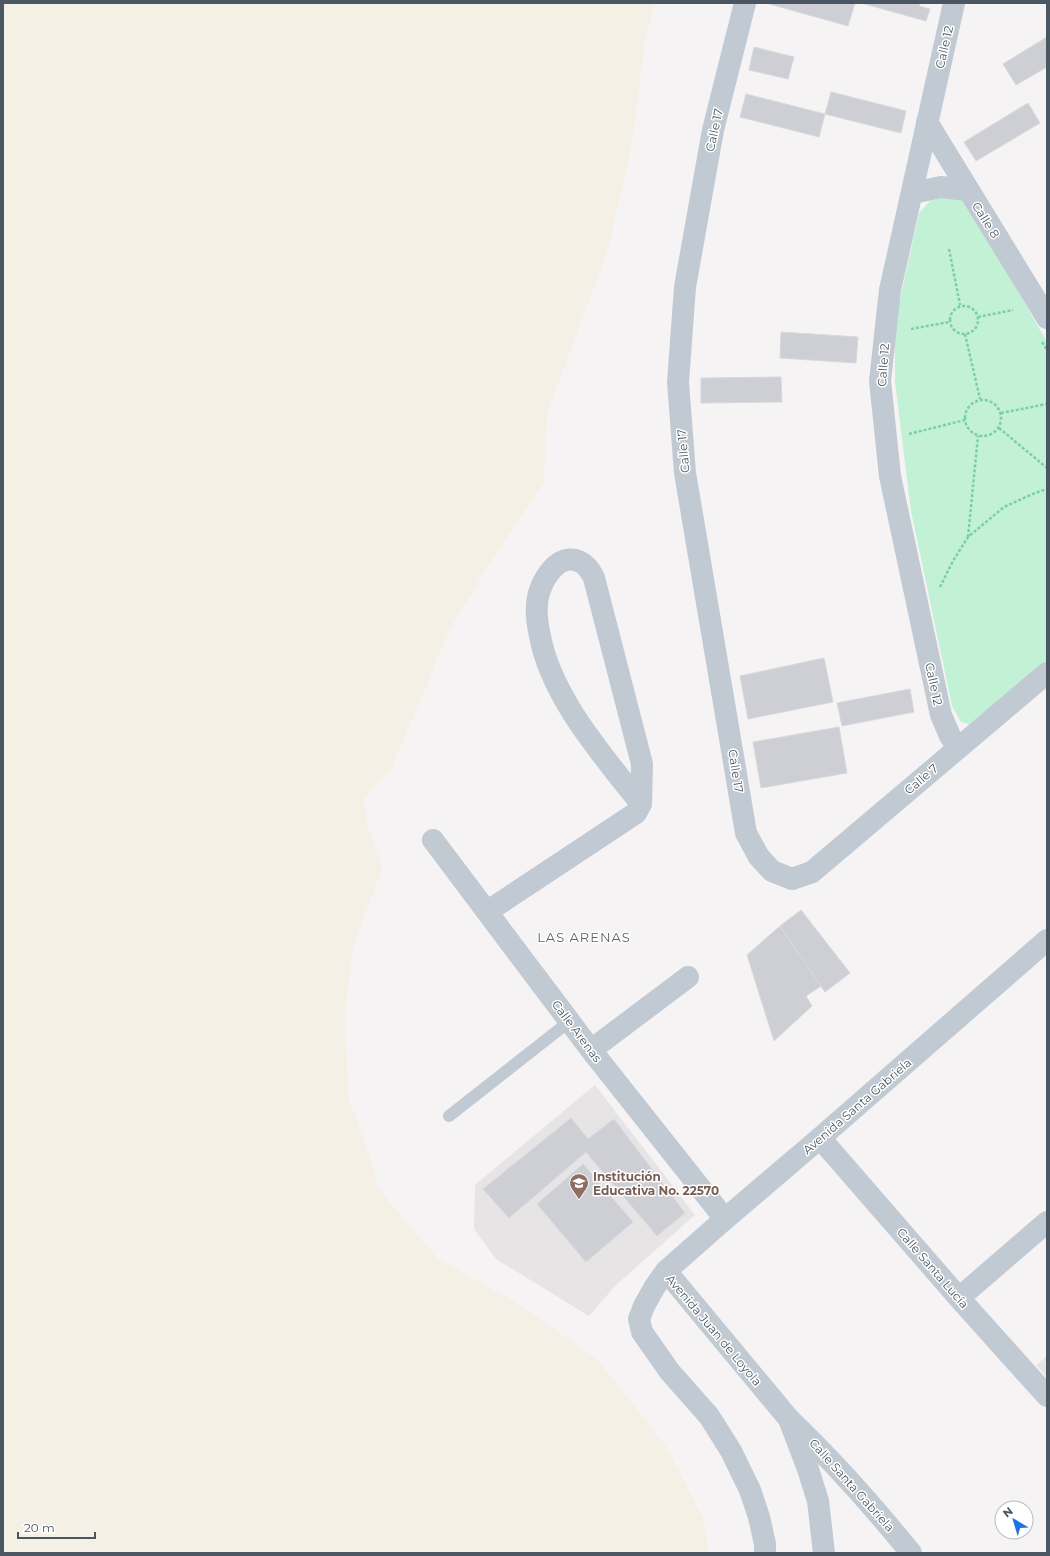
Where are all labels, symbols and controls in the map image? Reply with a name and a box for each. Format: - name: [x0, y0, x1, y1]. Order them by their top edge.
- street label: Calle 12: [932, 24, 956, 70]
- street label: Calle 17: [702, 107, 726, 153]
- street label: Calle 8: [969, 199, 1003, 241]
- street label: Calle 12: [874, 343, 892, 387]
- street label: Calle 17: [674, 429, 692, 473]
- street label: Calle 12: [922, 661, 946, 707]
- street label: Calle 17: [725, 748, 747, 794]
- street label: Calle 7: [901, 761, 941, 797]
- district label: LAS ARENAS: [537, 929, 631, 945]
- street label: Calle Arenas: [549, 997, 605, 1065]
- street label: Avenida Santa Gabriela: [800, 1055, 914, 1157]
- place label: Institución Educativa No. 22570: [593, 1169, 719, 1198]
- school or university icon: Institución Educativa No. 22570: [568, 1172, 590, 1200]
- street label: Calle Santa Lucía: [894, 1225, 972, 1311]
- street label: Avenida Juan de Loyola: [663, 1271, 765, 1389]
- street label: Calle Santa Gabriela: [806, 1435, 898, 1535]
- north arrow: [994, 1500, 1034, 1540]
- text: N: [1000, 1504, 1016, 1520]
- scale bar: [18, 1514, 95, 1540]
- text: 20 m: [24, 1520, 55, 1535]

